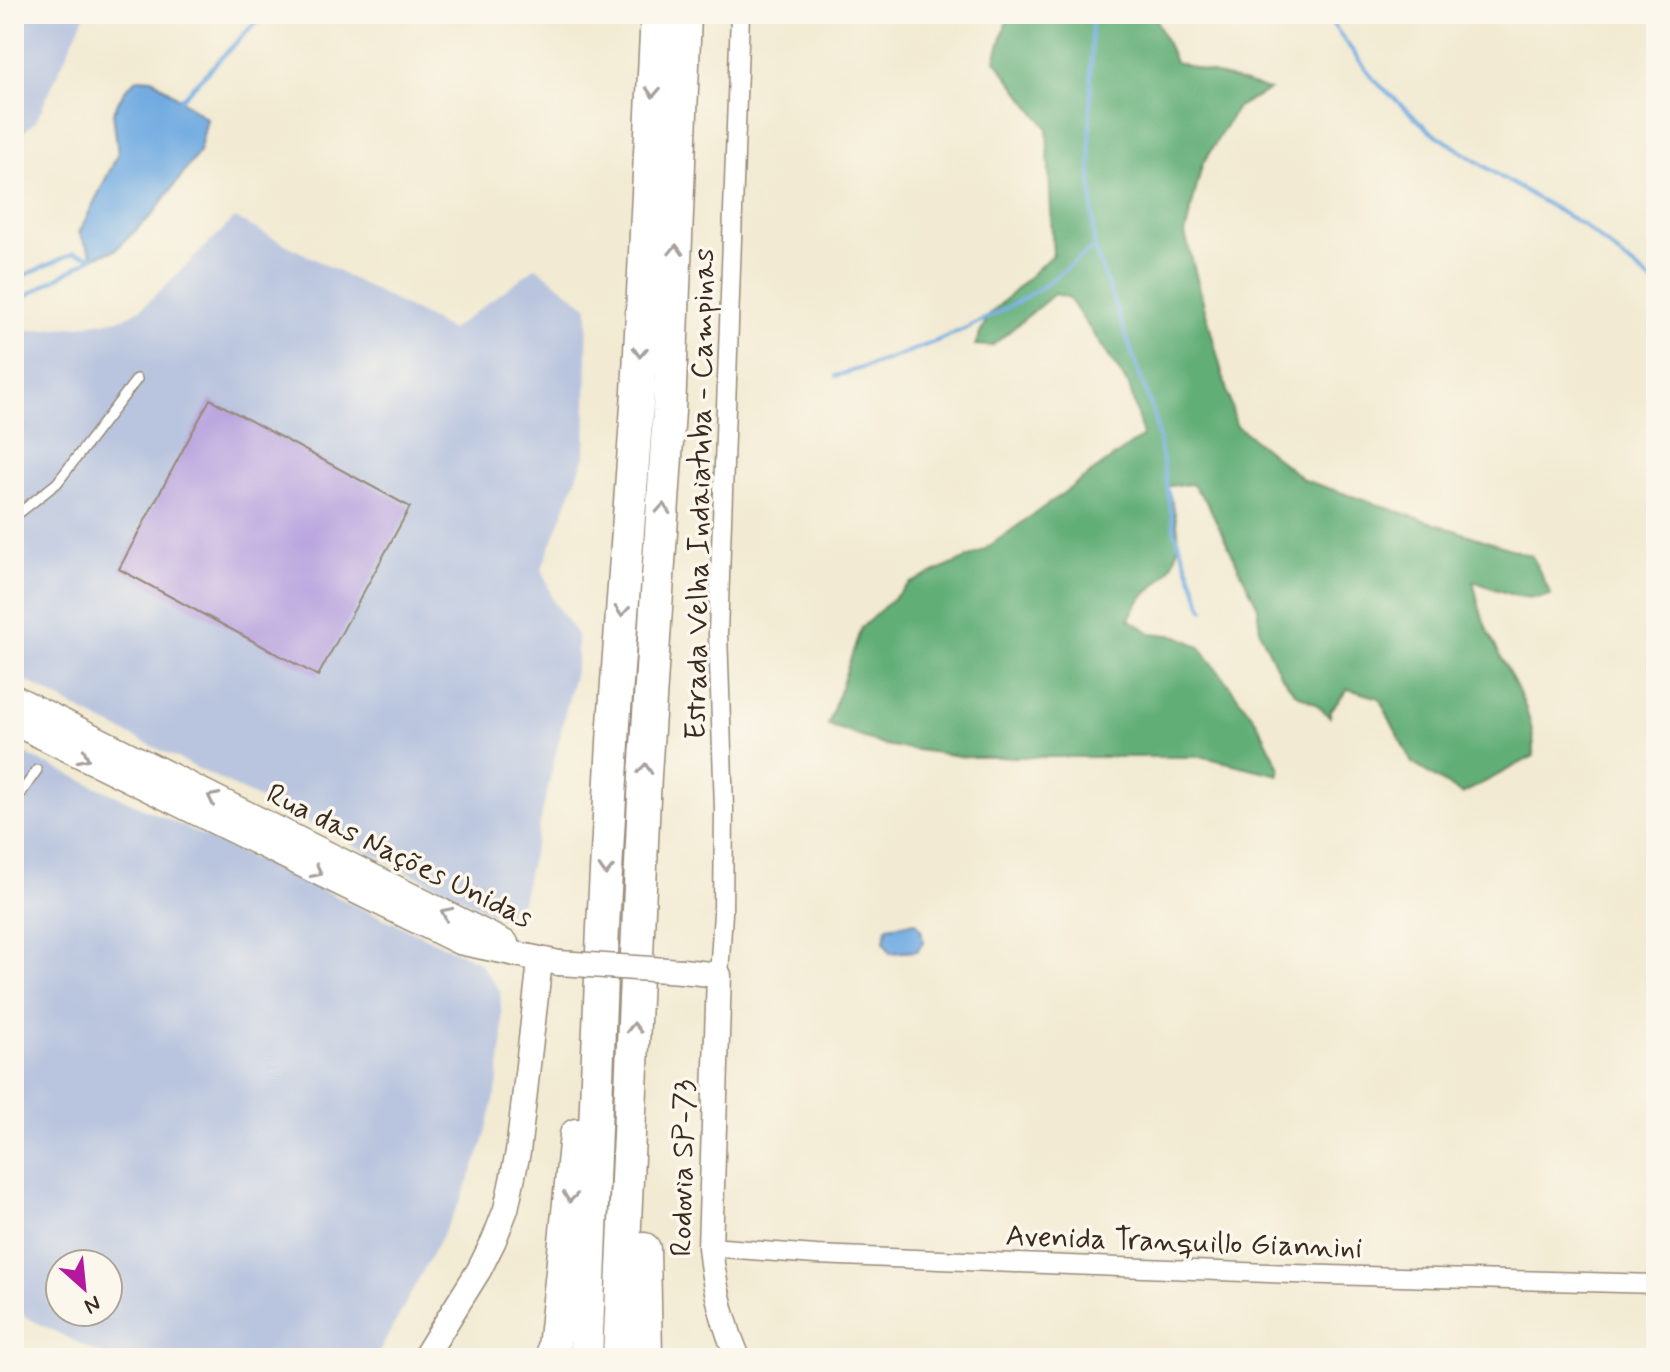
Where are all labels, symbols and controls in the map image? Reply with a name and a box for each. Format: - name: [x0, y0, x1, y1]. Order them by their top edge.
- one-way arrow: [645, 86, 662, 99]
- one-way arrow: [667, 243, 684, 256]
- street label: Estrada Velha Indaiatuba - Campinas: [677, 248, 724, 740]
- one-way arrow: [632, 346, 649, 359]
- one-way arrow: [654, 502, 671, 515]
- one-way arrow: [614, 605, 631, 618]
- one-way arrow: [76, 748, 91, 763]
- one-way arrow: [636, 762, 653, 775]
- street label: Rua das Nações Unidas: [260, 775, 539, 938]
- one-way arrow: [206, 792, 221, 807]
- one-way arrow: [309, 862, 324, 878]
- one-way arrow: [597, 864, 614, 877]
- one-way arrow: [439, 908, 454, 923]
- one-way arrow: [625, 1021, 643, 1034]
- street label: Rodovia SP-73: [662, 1079, 705, 1257]
- one-way arrow: [561, 1191, 578, 1204]
- street label: Avenida Tranquillo Giannini: [1005, 1217, 1363, 1268]
- north arrow: [44, 1248, 124, 1328]
- text: N: [79, 1288, 105, 1320]

